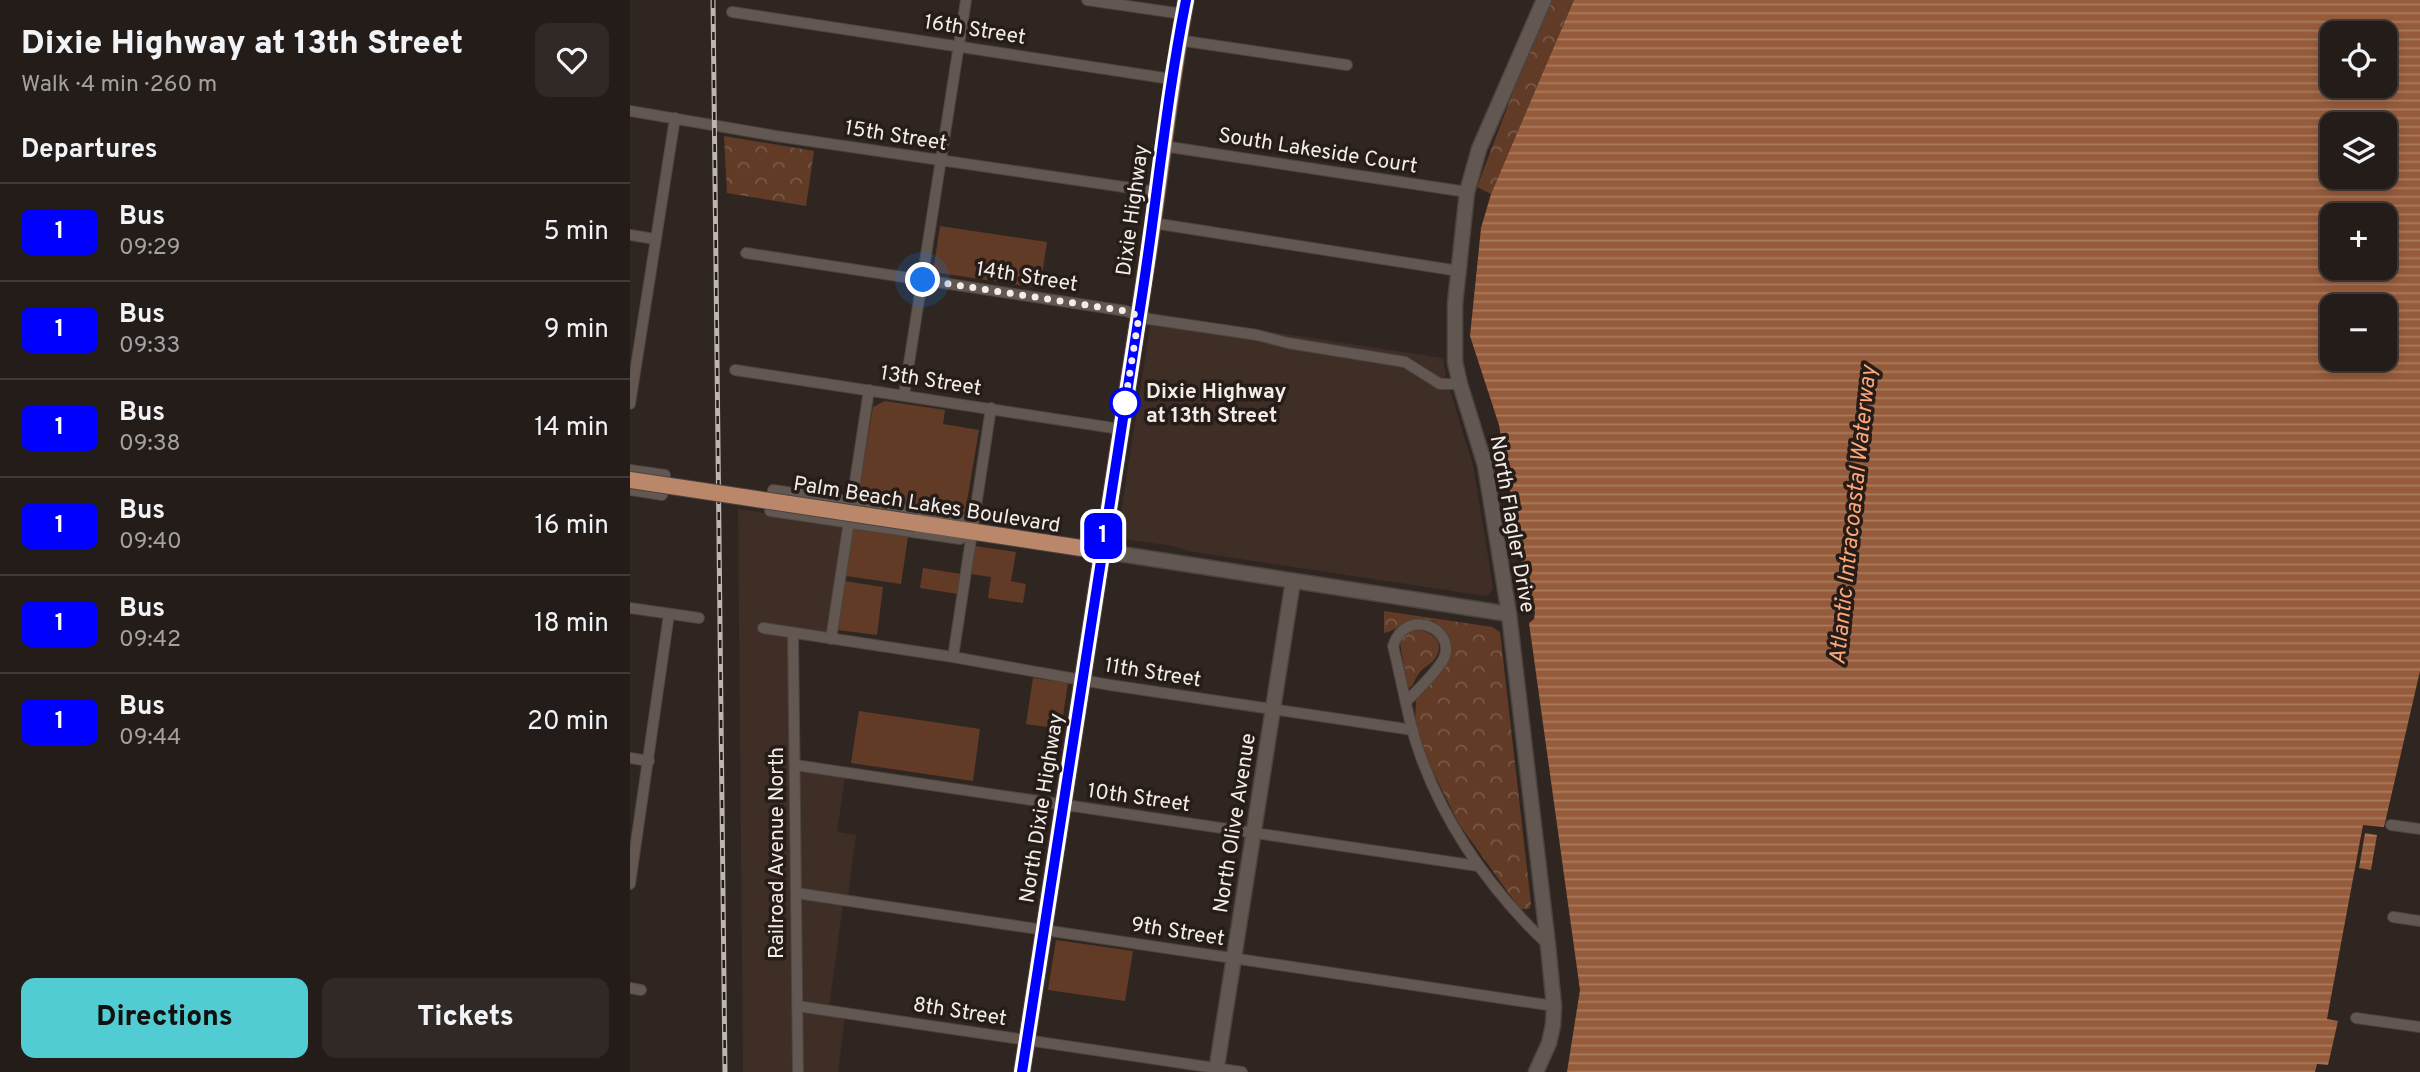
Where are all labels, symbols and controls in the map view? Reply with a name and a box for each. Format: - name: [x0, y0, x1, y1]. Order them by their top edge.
- street label: 16th Street: [922, 9, 1027, 52]
- map controls: [2320, 21, 2397, 371]
- button: locate: [2320, 21, 2397, 98]
- button: heart: [535, 23, 609, 97]
- text: Dixie Highway at 13th Street: [21, 24, 463, 66]
- text: Walk · 4 min · 260 m: [21, 71, 217, 100]
- button: layers: [2320, 112, 2397, 189]
- street label: 15th Street: [843, 115, 949, 158]
- street label: South Lakeside Court: [1216, 122, 1419, 181]
- text: Departures: [21, 134, 158, 167]
- street label: Dixie Highway: [1111, 143, 1156, 278]
- text: Bus: [119, 201, 165, 234]
- button: +: [2320, 203, 2397, 280]
- text: 5 min: [543, 216, 609, 249]
- text: 1: [55, 217, 64, 247]
- text: 09:29: [119, 234, 180, 263]
- street label: 14th Street: [974, 256, 1080, 299]
- your location: [905, 262, 940, 297]
- button: −: [2320, 294, 2397, 371]
- text: Bus: [119, 299, 165, 332]
- text: 9 min: [544, 314, 609, 347]
- text: 1: [55, 315, 64, 345]
- text: 09:33: [119, 332, 180, 361]
- street label: 13th Street: [878, 360, 983, 403]
- water label: Atlantic Intracoastal Waterway: [1824, 362, 1885, 666]
- place label: Dixie Highway at 13th Street: [1146, 379, 1286, 430]
- marker: Dixie Highway at 13th Street: [1110, 388, 1140, 418]
- text: Bus: [119, 397, 165, 430]
- text: 14 min: [534, 412, 609, 445]
- text: 1: [55, 413, 64, 443]
- text: 09:38: [119, 430, 181, 459]
- street label: North Flagler Drive: [1483, 433, 1540, 615]
- street label: Palm Beach Lakes Boulevard: [791, 471, 1062, 540]
- text: Bus: [119, 495, 165, 528]
- text: 16 min: [534, 510, 609, 543]
- text: 1: [55, 511, 64, 541]
- line badge: 1: [1080, 513, 1126, 559]
- text: 1: [1098, 521, 1108, 551]
- text: 09:40: [119, 528, 182, 557]
- text: Bus: [119, 593, 165, 626]
- text: 18 min: [534, 608, 609, 641]
- text: 1: [55, 609, 64, 639]
- text: 09:42: [119, 626, 181, 655]
- street label: 11th Street: [1102, 653, 1203, 694]
- text: Bus: [119, 691, 165, 724]
- text: 20 min: [527, 706, 609, 739]
- text: 1: [55, 707, 64, 737]
- street label: North Dixie Highway: [1014, 711, 1071, 905]
- text: 09:44: [119, 724, 181, 753]
- street label: North Olive Avenue: [1208, 731, 1263, 915]
- street label: Railroad Avenue North: [764, 747, 791, 959]
- street label: 10th Street: [1086, 778, 1192, 819]
- street label: 9th Street: [1129, 912, 1227, 953]
- button: Directions: [21, 978, 308, 1058]
- button: Tickets: [322, 978, 609, 1058]
- street label: 8th Street: [911, 992, 1009, 1033]

